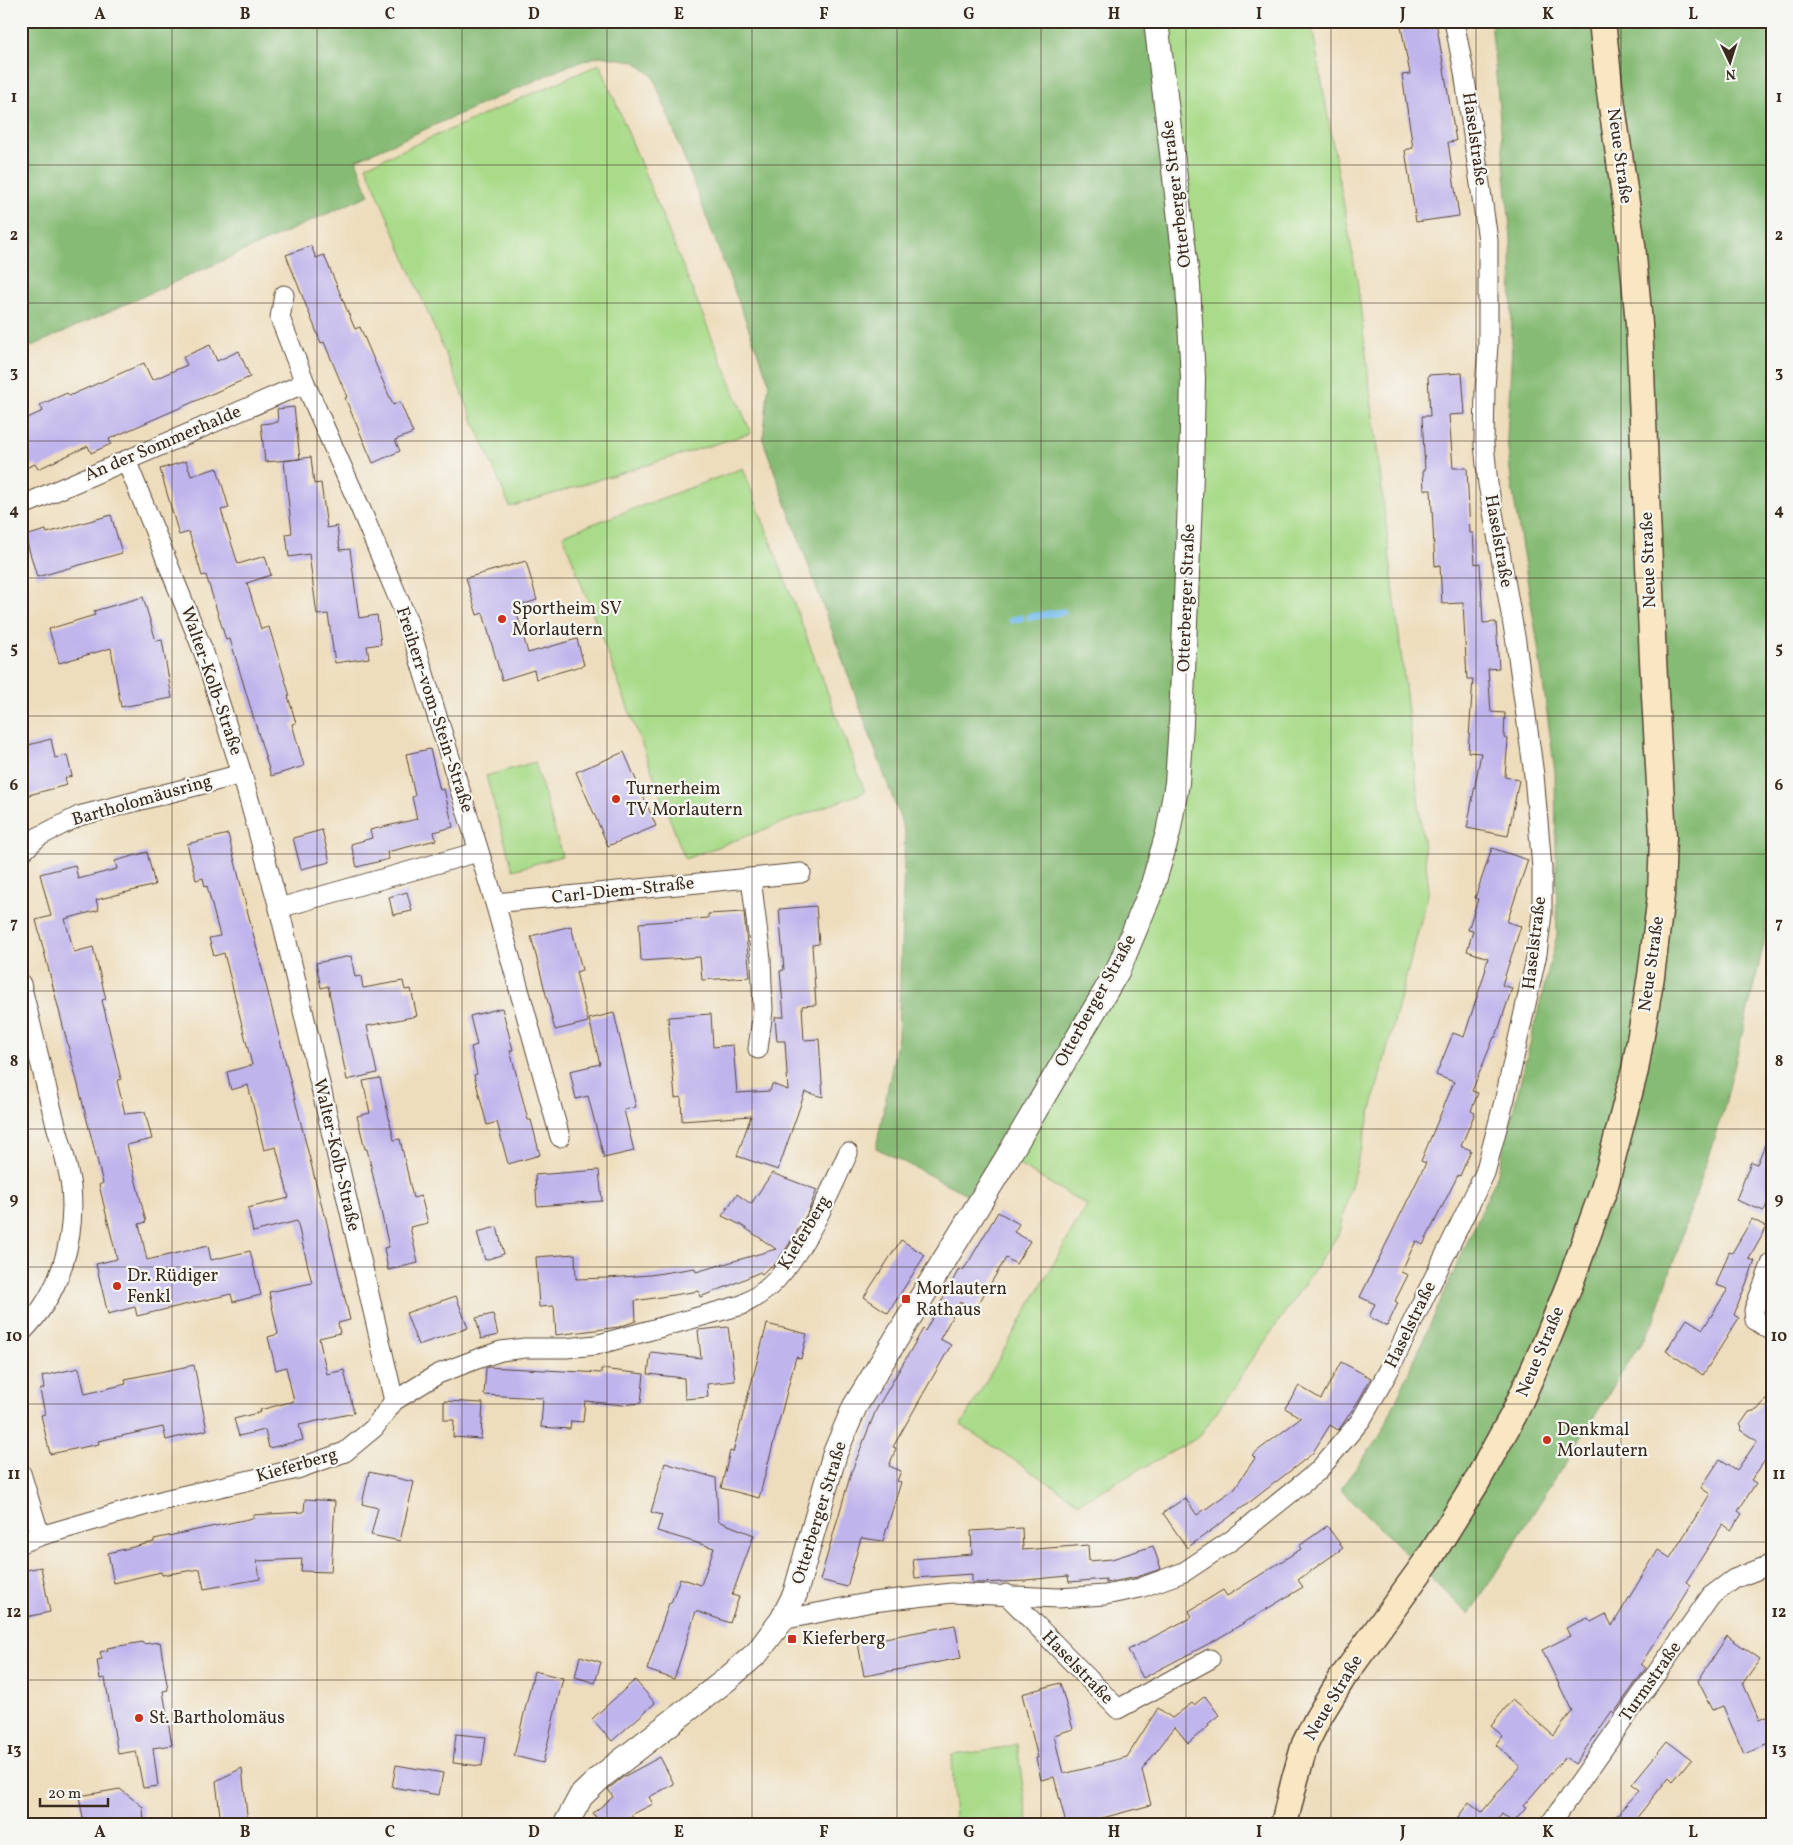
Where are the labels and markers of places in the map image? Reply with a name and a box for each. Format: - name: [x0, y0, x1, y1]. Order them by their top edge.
- place label: Sportheim SV Morlautern: [512, 597, 622, 643]
- marker: Sportheim SV Morlautern: [496, 613, 508, 625]
- place label: Turnerheim TV Morlautern: [626, 777, 743, 823]
- marker: Turnerheim TV Morlautern: [610, 793, 622, 805]
- place label: Dr. Rüdiger Fenkl: [127, 1264, 219, 1310]
- place label: Morlautern Rathaus: [916, 1277, 1007, 1323]
- marker: Dr. Rüdiger Fenkl: [111, 1280, 123, 1292]
- marker: Morlautern Rathaus: [900, 1293, 912, 1305]
- place label: Denkmal Morlautern: [1557, 1418, 1648, 1464]
- marker: Denkmal Morlautern: [1541, 1434, 1553, 1446]
- place label: Kieferberg: [802, 1627, 886, 1652]
- marker: Kieferberg: [786, 1633, 798, 1645]
- place label: St. Bartholomäus: [149, 1706, 285, 1731]
- marker: St. Bartholomäus: [133, 1712, 145, 1724]

